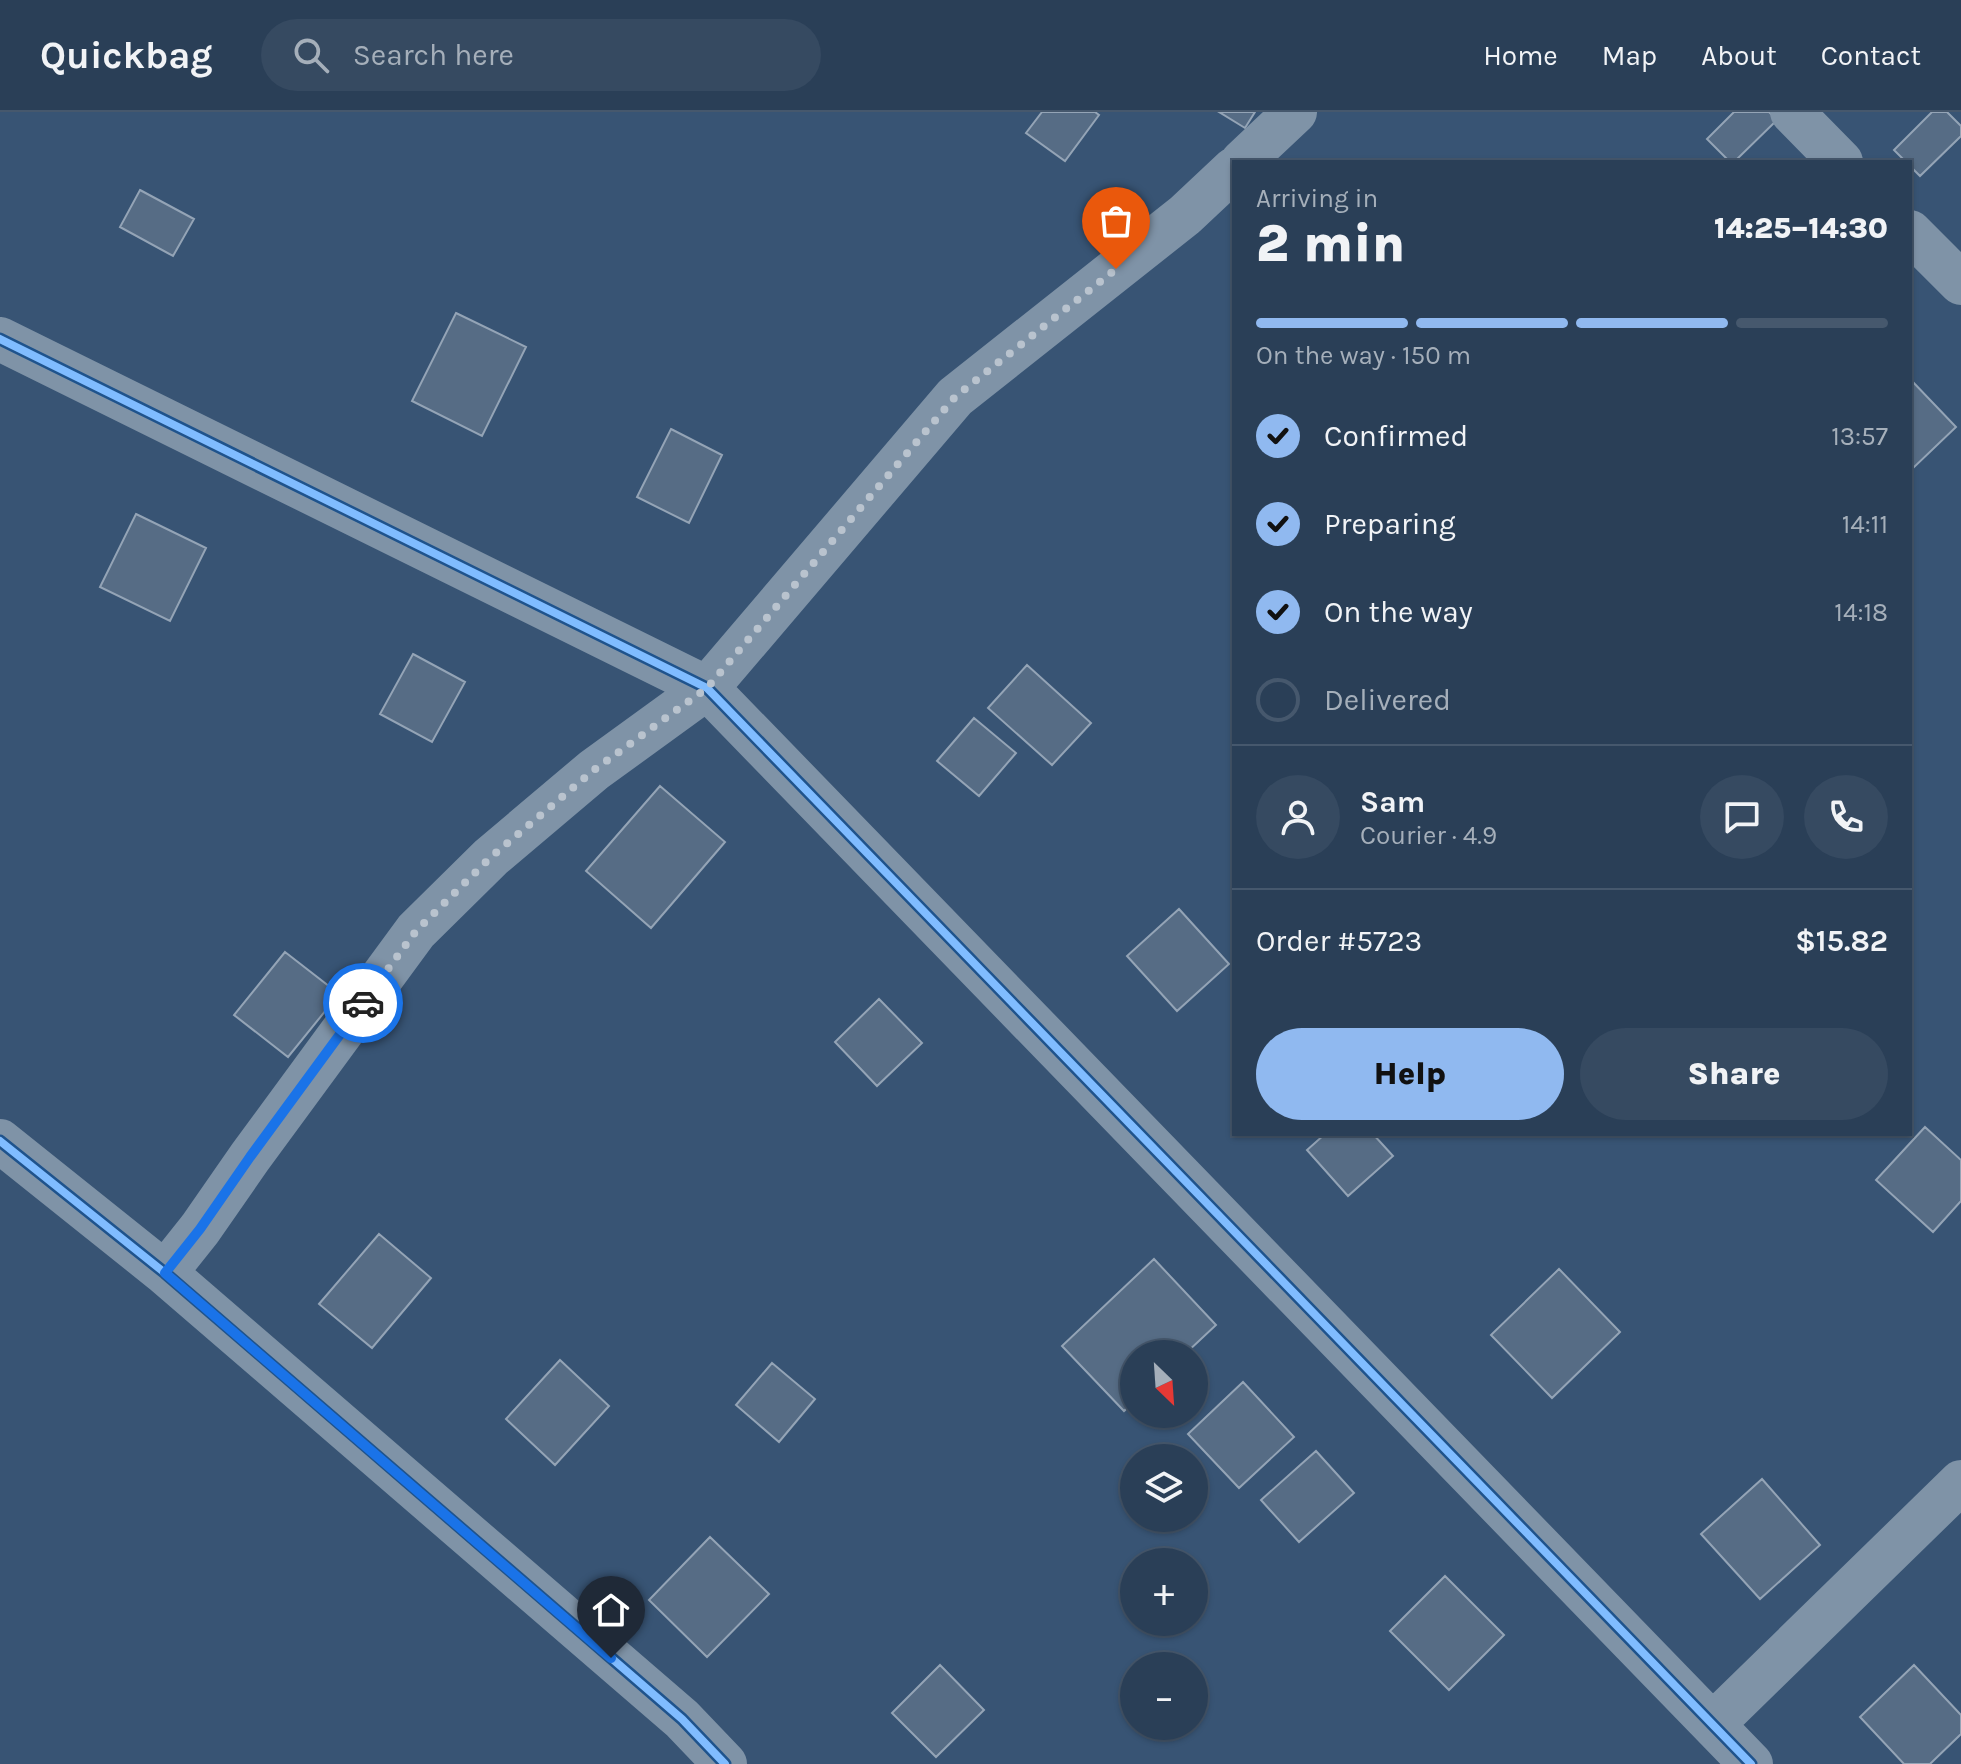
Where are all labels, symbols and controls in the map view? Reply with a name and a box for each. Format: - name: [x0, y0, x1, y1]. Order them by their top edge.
- search box: [261, 19, 821, 91]
- text: Quickbag: [40, 33, 213, 78]
- icon: search: [289, 33, 333, 77]
- text: Search here: [353, 37, 514, 73]
- text: Home: [1483, 39, 1558, 72]
- text: Map: [1602, 39, 1657, 72]
- text: About: [1701, 39, 1777, 72]
- text: Contact: [1821, 39, 1921, 72]
- text: Arriving in: [1256, 183, 1378, 214]
- pin: [1082, 187, 1150, 269]
- icon: bag: [1094, 199, 1138, 243]
- text: 14:25–14:30: [1714, 210, 1888, 246]
- text: 2 min: [1256, 213, 1405, 274]
- text: On the way · 150 m: [1256, 340, 1471, 371]
- icon: check: [1256, 414, 1300, 458]
- text: Confirmed: [1324, 418, 1468, 454]
- text: 13:57: [1831, 421, 1888, 452]
- icon: check: [1256, 502, 1300, 546]
- text: Preparing: [1324, 506, 1456, 542]
- text: 14:11: [1842, 509, 1888, 540]
- icon: check: [1256, 590, 1300, 634]
- text: On the way: [1324, 594, 1473, 630]
- text: 14:18: [1834, 597, 1888, 628]
- text: Delivered: [1324, 682, 1451, 718]
- button: person: [1256, 775, 1340, 859]
- button: chat: [1700, 775, 1784, 859]
- button: phone: [1804, 775, 1888, 859]
- text: Sam: [1360, 784, 1425, 820]
- text: Courier · 4.9: [1360, 820, 1497, 851]
- text: Order #5723: [1256, 923, 1422, 959]
- text: $15.82: [1795, 923, 1888, 959]
- courier: [323, 963, 403, 1043]
- icon: car: [341, 981, 385, 1025]
- button: Help: [1256, 1028, 1564, 1120]
- button: Share: [1580, 1028, 1888, 1120]
- north arrow: [1120, 1340, 1208, 1428]
- map controls: [1120, 1340, 1208, 1740]
- button: layers: [1120, 1444, 1208, 1532]
- button: +: [1120, 1548, 1208, 1636]
- pin: [577, 1576, 645, 1658]
- icon: home: [589, 1588, 633, 1632]
- button: −: [1120, 1652, 1208, 1740]

